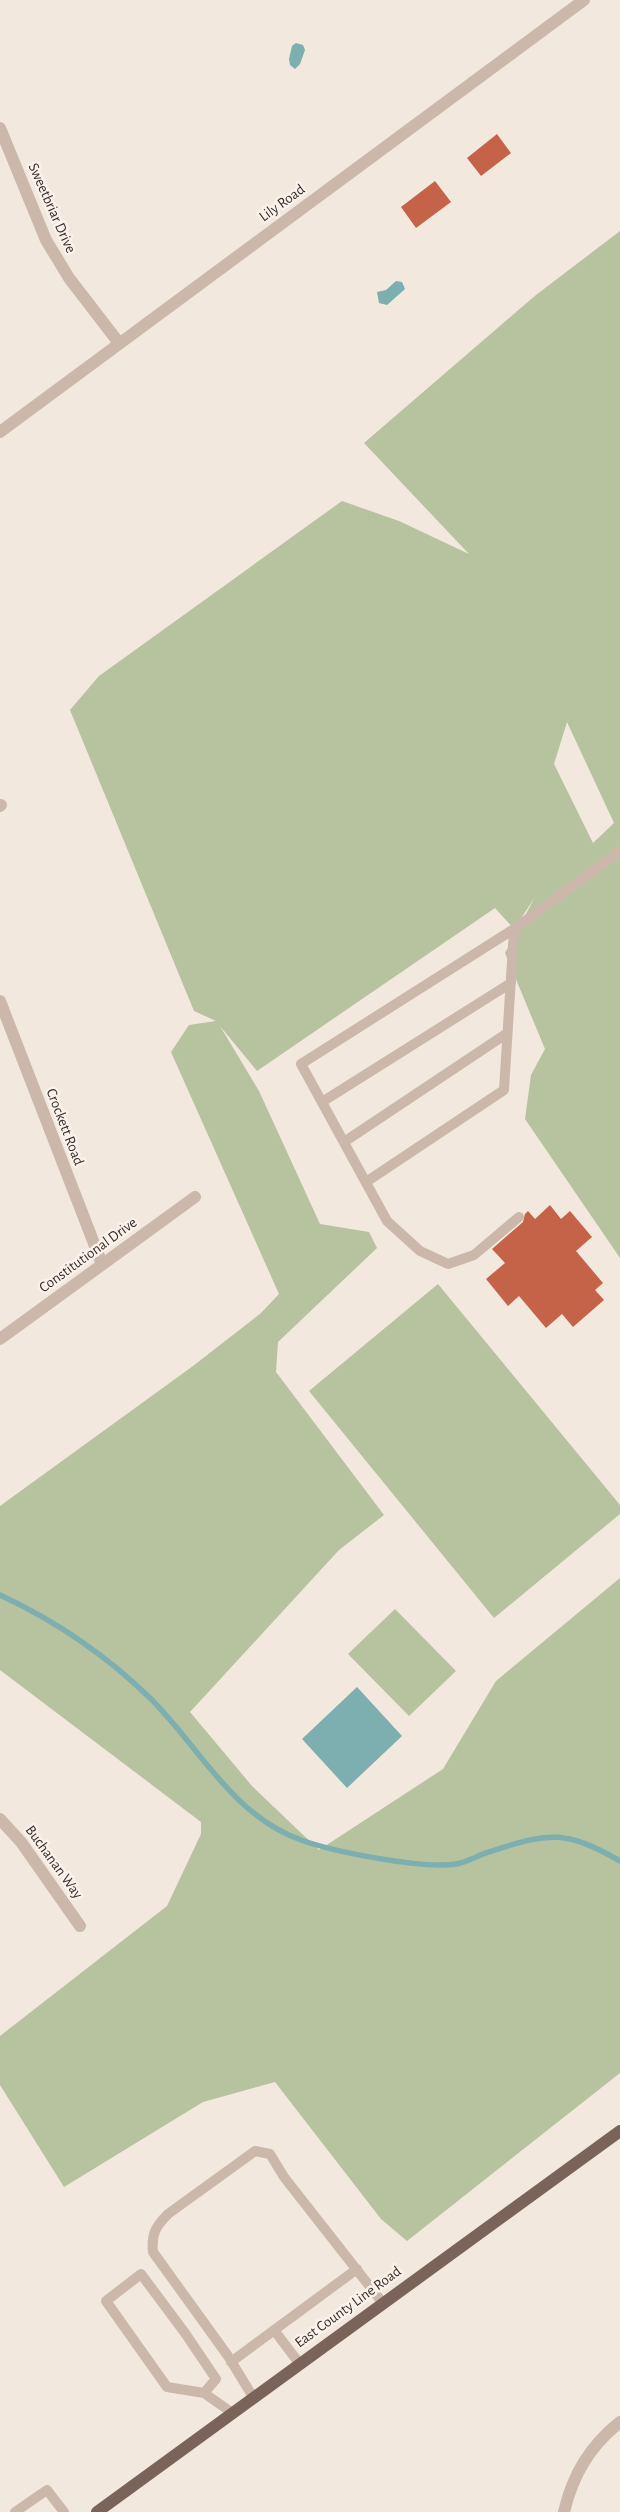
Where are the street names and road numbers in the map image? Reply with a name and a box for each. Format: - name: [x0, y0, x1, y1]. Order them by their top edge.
- street label: Sweetbriar Drive: [25, 161, 79, 255]
- street label: Lily Road: [256, 181, 308, 224]
- street label: Crockett Road: [44, 1087, 87, 1168]
- street label: Constitutional Drive: [36, 1215, 140, 1295]
- street label: Buchanan Way: [23, 1823, 86, 1902]
- street label: East County Line Road: [292, 2263, 404, 2350]

